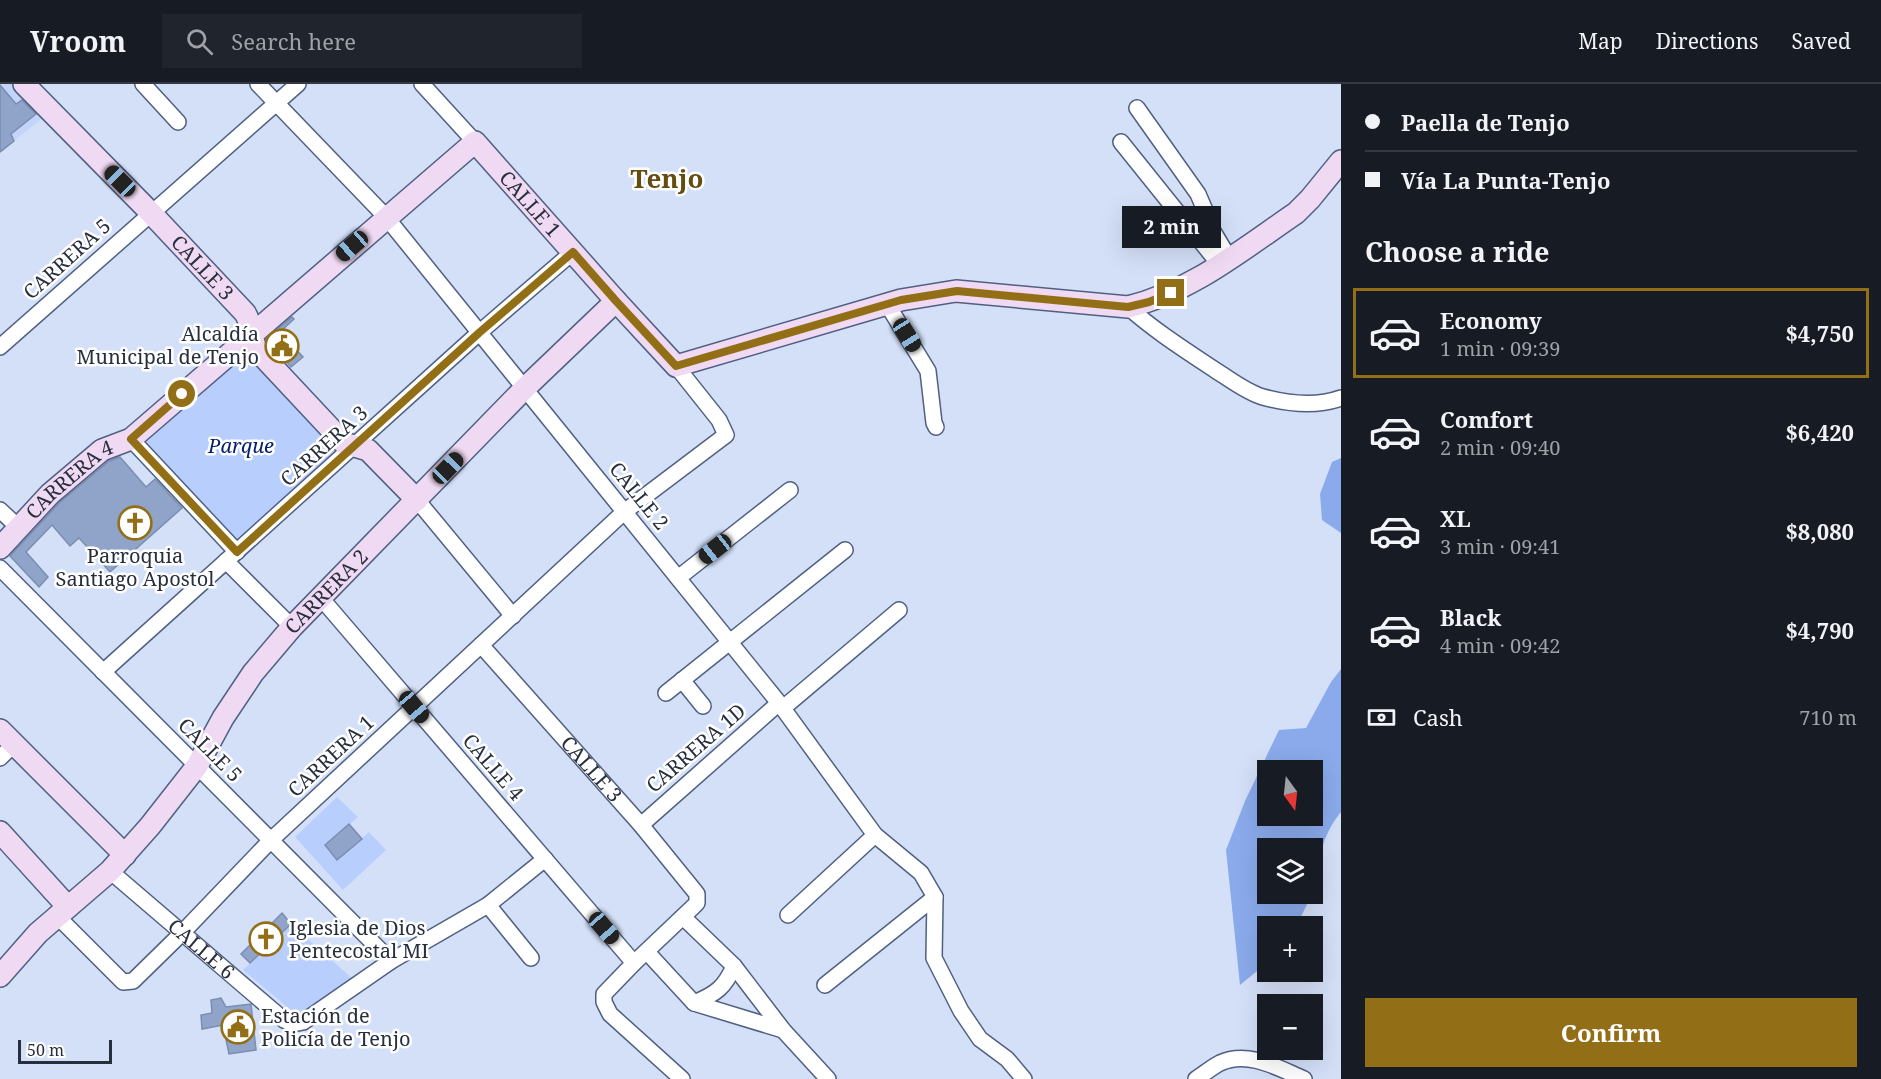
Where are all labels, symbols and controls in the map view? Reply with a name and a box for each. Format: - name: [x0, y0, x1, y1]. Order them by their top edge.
- search box: [162, 14, 582, 68]
- text: Vroom: [30, 22, 126, 60]
- icon: search: [183, 25, 216, 58]
- text: Search here: [231, 26, 356, 56]
- text: Map: [1578, 27, 1623, 55]
- text: Directions: [1656, 27, 1758, 55]
- text: Saved: [1791, 27, 1851, 55]
- text: Paella de Tenjo: [1401, 107, 1570, 137]
- district label: Tenjo: [630, 160, 704, 196]
- car: [101, 162, 139, 200]
- street label: CALLE 1: [494, 165, 567, 243]
- text: Vía La Punta-Tenjo: [1401, 165, 1611, 195]
- callout: 2 min: [1122, 206, 1220, 248]
- street label: CARRERA 5: [17, 212, 116, 305]
- text: 2 min: [1143, 213, 1200, 240]
- car: [333, 227, 371, 265]
- street label: CALLE 3: [165, 229, 240, 306]
- text: Choose a ride: [1365, 233, 1550, 270]
- route end: [1157, 279, 1184, 306]
- text: Economy: [1440, 305, 1542, 335]
- icon: car: [1368, 306, 1422, 360]
- car: [890, 315, 924, 355]
- text: $4,750: [1785, 318, 1854, 348]
- place label: Alcaldía Municipal de Tenjo: [76, 320, 259, 370]
- public building icon: Alcaldía Municipal de Tenjo: [264, 328, 300, 364]
- text: 1 min · 09:39: [1440, 335, 1560, 362]
- route start: [168, 380, 195, 407]
- street label: CARRERA 3: [274, 399, 373, 492]
- text: Comfort: [1440, 404, 1533, 434]
- icon: car: [1368, 405, 1422, 459]
- text: $6,420: [1785, 417, 1854, 447]
- park label: Parque: [207, 432, 274, 459]
- street label: CARRERA 4: [19, 433, 117, 525]
- text: 2 min · 09:40: [1440, 434, 1560, 461]
- car: [429, 449, 467, 487]
- street label: CALLE 2: [604, 456, 675, 535]
- text: XL: [1440, 503, 1471, 533]
- icon: car: [1368, 504, 1422, 558]
- church icon: Parroquia Santiago Apostol: [117, 505, 153, 541]
- text: $8,080: [1785, 516, 1854, 546]
- car: [695, 531, 735, 567]
- text: 3 min · 09:41: [1440, 533, 1560, 560]
- place label: Parroquia Santiago Apostol: [56, 542, 214, 592]
- street label: CARRERA 2: [278, 543, 374, 640]
- text: Black: [1440, 602, 1501, 632]
- icon: car: [1368, 603, 1422, 657]
- text: $4,790: [1785, 615, 1854, 645]
- text: 4 min · 09:42: [1440, 632, 1560, 659]
- car: [396, 687, 432, 727]
- street label: CARRERA 1D: [640, 697, 751, 798]
- icon: cash: [1365, 701, 1398, 734]
- text: Cash: [1413, 702, 1463, 732]
- text: 710 m: [1799, 704, 1857, 731]
- street label: CARRERA 1: [282, 709, 380, 803]
- street label: CALLE 5: [172, 712, 248, 788]
- street label: CALLE 4: [457, 728, 530, 806]
- street label: CALLE 3: [555, 730, 628, 808]
- north arrow: [1257, 760, 1323, 826]
- map controls: [1257, 760, 1323, 1060]
- button: layers: [1257, 838, 1323, 904]
- car: [585, 909, 623, 947]
- street label: CALLE 6: [162, 912, 241, 985]
- place label: Iglesia de Dios Pentecostal MI: [289, 914, 429, 964]
- button: +: [1257, 916, 1323, 982]
- church icon: Iglesia de Dios Pentecostal MI: [248, 921, 284, 957]
- button: −: [1257, 994, 1323, 1060]
- button: Confirm: [1365, 998, 1857, 1067]
- place label: Estación de Policía de Tenjo: [261, 1002, 411, 1052]
- public building icon: Estación de Policía de Tenjo: [220, 1009, 256, 1045]
- scale bar: [18, 1037, 112, 1064]
- text: 50 m: [27, 1039, 64, 1061]

